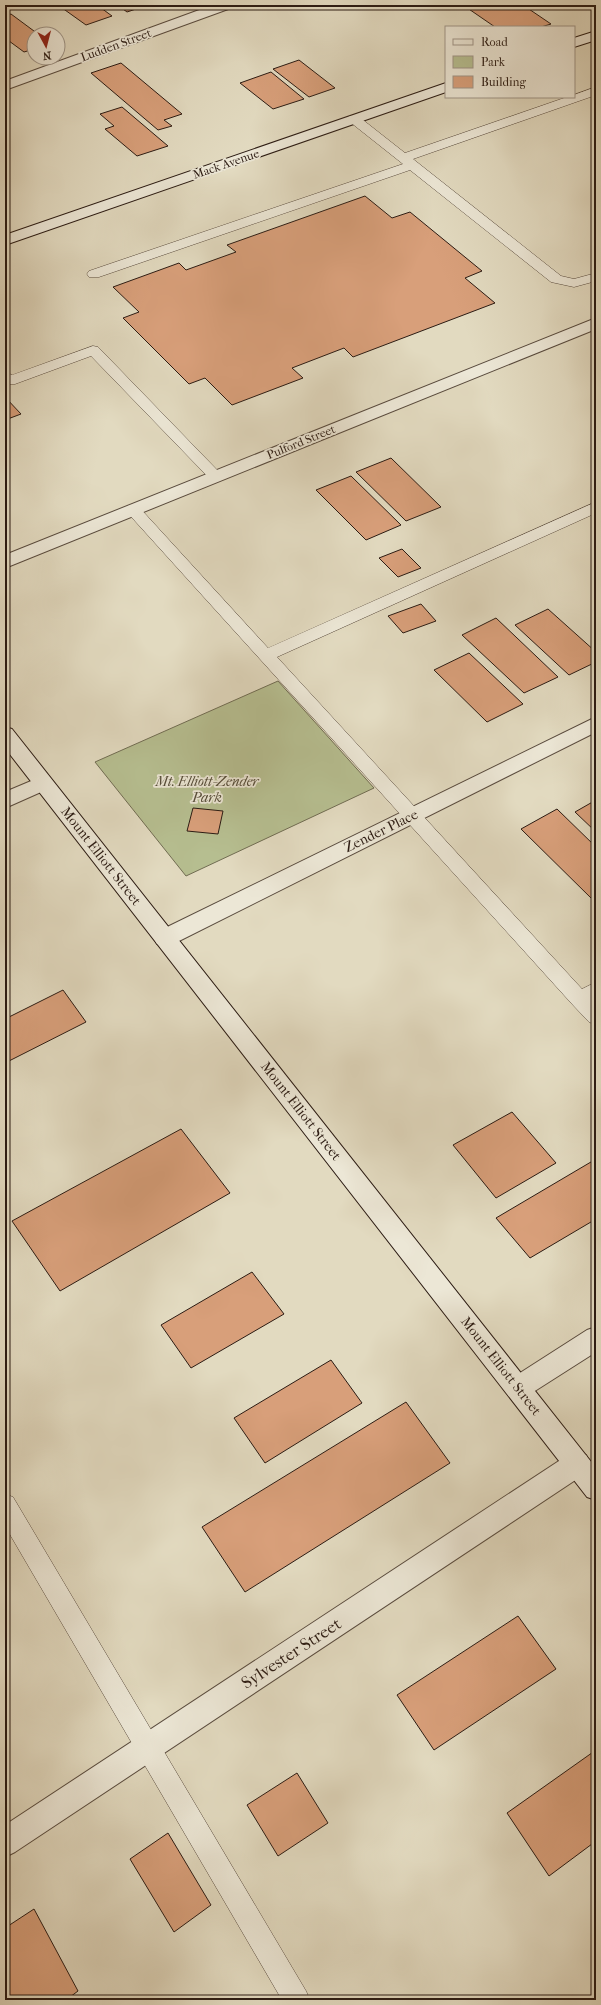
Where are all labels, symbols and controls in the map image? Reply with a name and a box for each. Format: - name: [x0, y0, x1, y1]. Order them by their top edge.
- street label: Ludden Street: [79, 25, 154, 64]
- north arrow: [26, 26, 66, 66]
- legend: [445, 26, 575, 98]
- text: Road: [481, 35, 508, 49]
- text: N: [42, 48, 52, 62]
- text: Park: [481, 55, 506, 69]
- text: Building: [481, 75, 526, 89]
- street label: Mack Avenue: [191, 146, 261, 182]
- street label: Pulford Street: [265, 422, 338, 462]
- park label: Mt. Elliott-Zender Park: [154, 773, 260, 806]
- street label: Mount Elliott Street: [57, 803, 145, 909]
- street label: Zender Place: [341, 806, 421, 856]
- street label: Mount Elliott Street: [257, 1058, 345, 1164]
- street label: Mount Elliott Street: [457, 1313, 545, 1419]
- street label: Sylvester Street: [237, 1613, 345, 1693]

